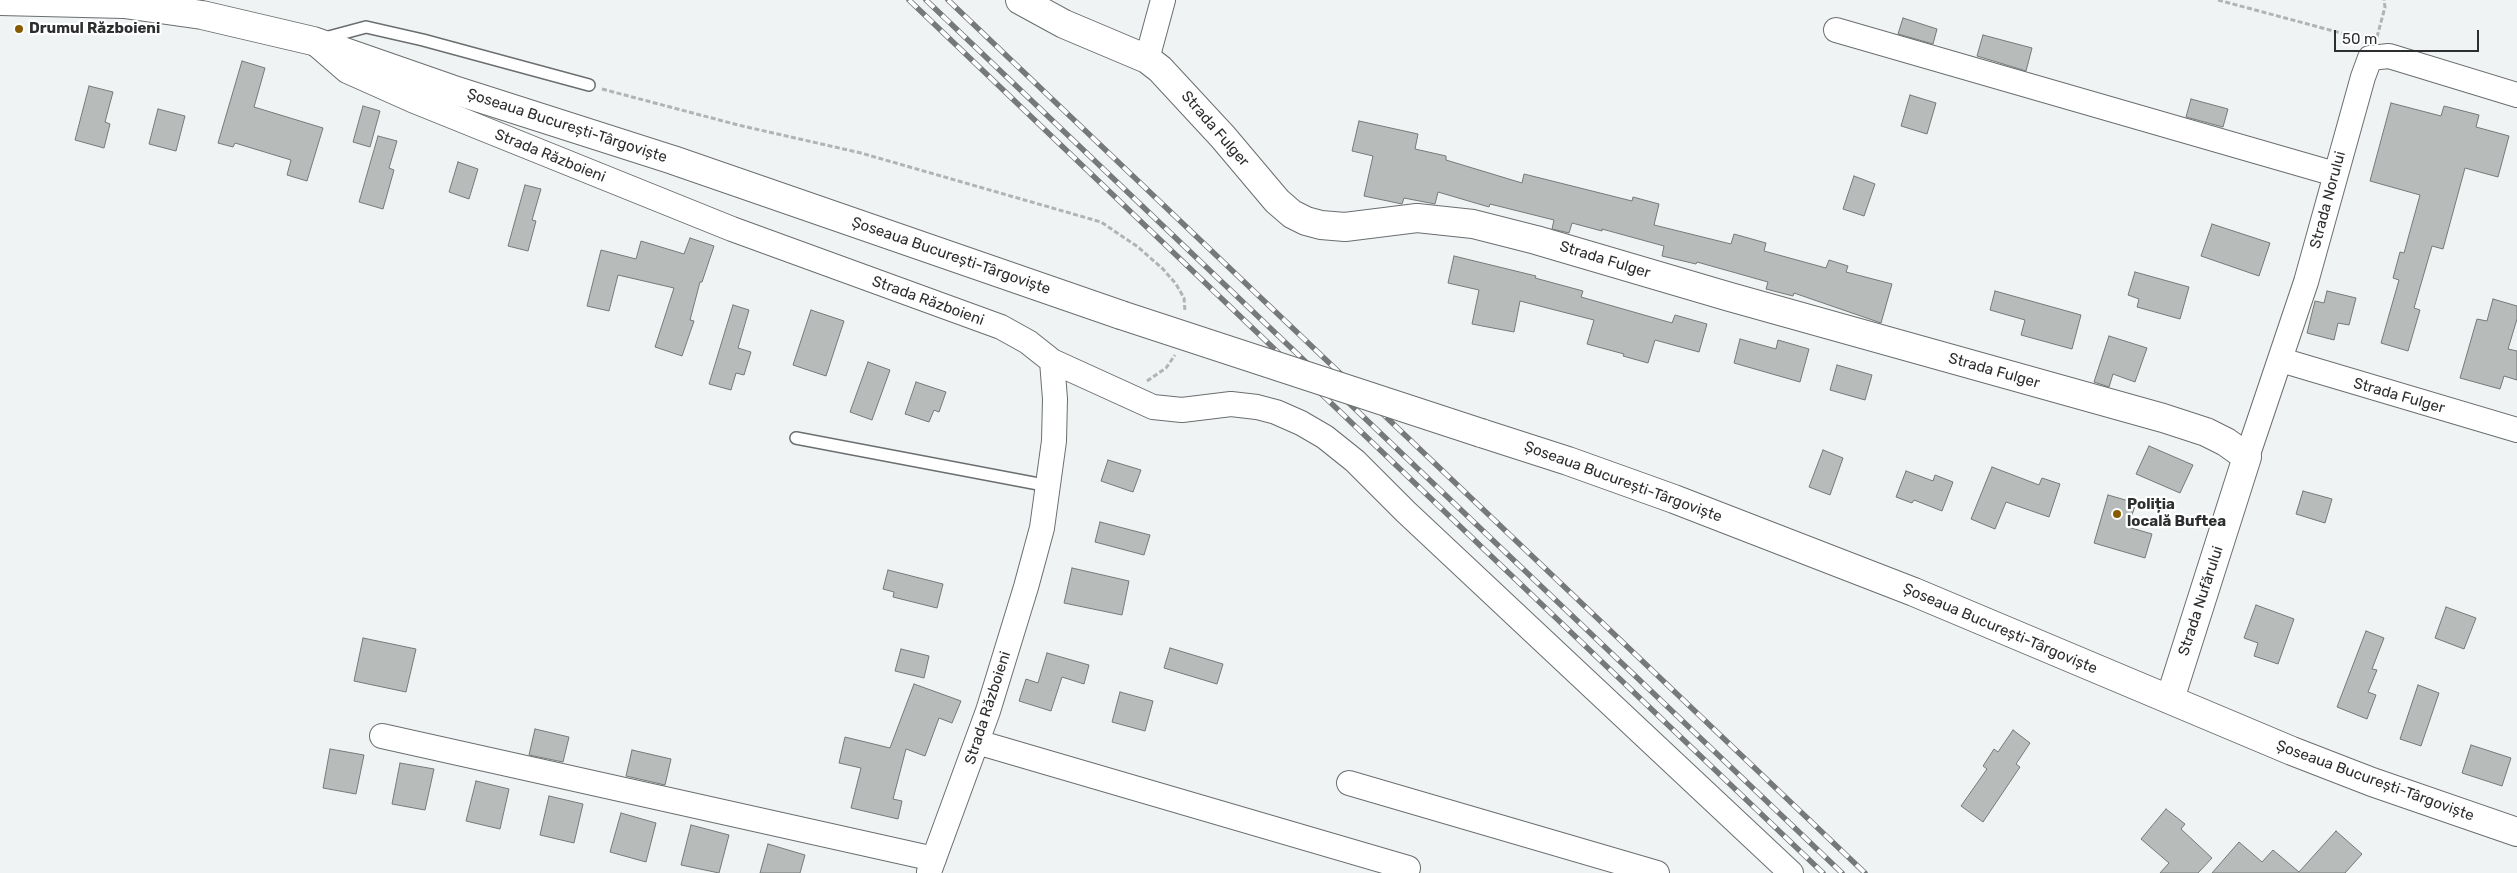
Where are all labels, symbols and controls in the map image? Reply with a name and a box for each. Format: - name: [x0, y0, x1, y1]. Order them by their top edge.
- place label: Drumul Războieni: [29, 20, 160, 38]
- scale bar: [2337, 20, 2482, 52]
- marker: Drumul Războieni: [13, 23, 25, 35]
- text: 50 m: [2342, 30, 2377, 48]
- street label: Șoseaua București-Târgoviște: [465, 85, 669, 167]
- street label: Strada Fulger: [1177, 88, 1253, 170]
- street label: Strada Războieni: [492, 126, 608, 186]
- street label: Strada Norului: [2306, 149, 2350, 251]
- street label: Șoseaua București-Târgoviște: [849, 213, 1053, 299]
- street label: Strada Fulger: [1557, 238, 1653, 282]
- street label: Strada Războieni: [870, 272, 986, 330]
- street label: Strada Fulger: [1946, 349, 2042, 393]
- street label: Strada Fulger: [2351, 374, 2447, 418]
- street label: Șoseaua București-Târgoviște: [1522, 438, 1724, 526]
- place label: Poliția locală Buftea: [2127, 496, 2226, 531]
- marker: Poliția locală Buftea: [2111, 508, 2123, 520]
- street label: Strada Nufărului: [2175, 544, 2227, 658]
- street label: Șoseaua București-Târgoviște: [1900, 580, 2100, 678]
- street label: Strada Războieni: [961, 649, 1015, 767]
- street label: Șoseaua București-Târgoviște: [2274, 737, 2476, 825]

